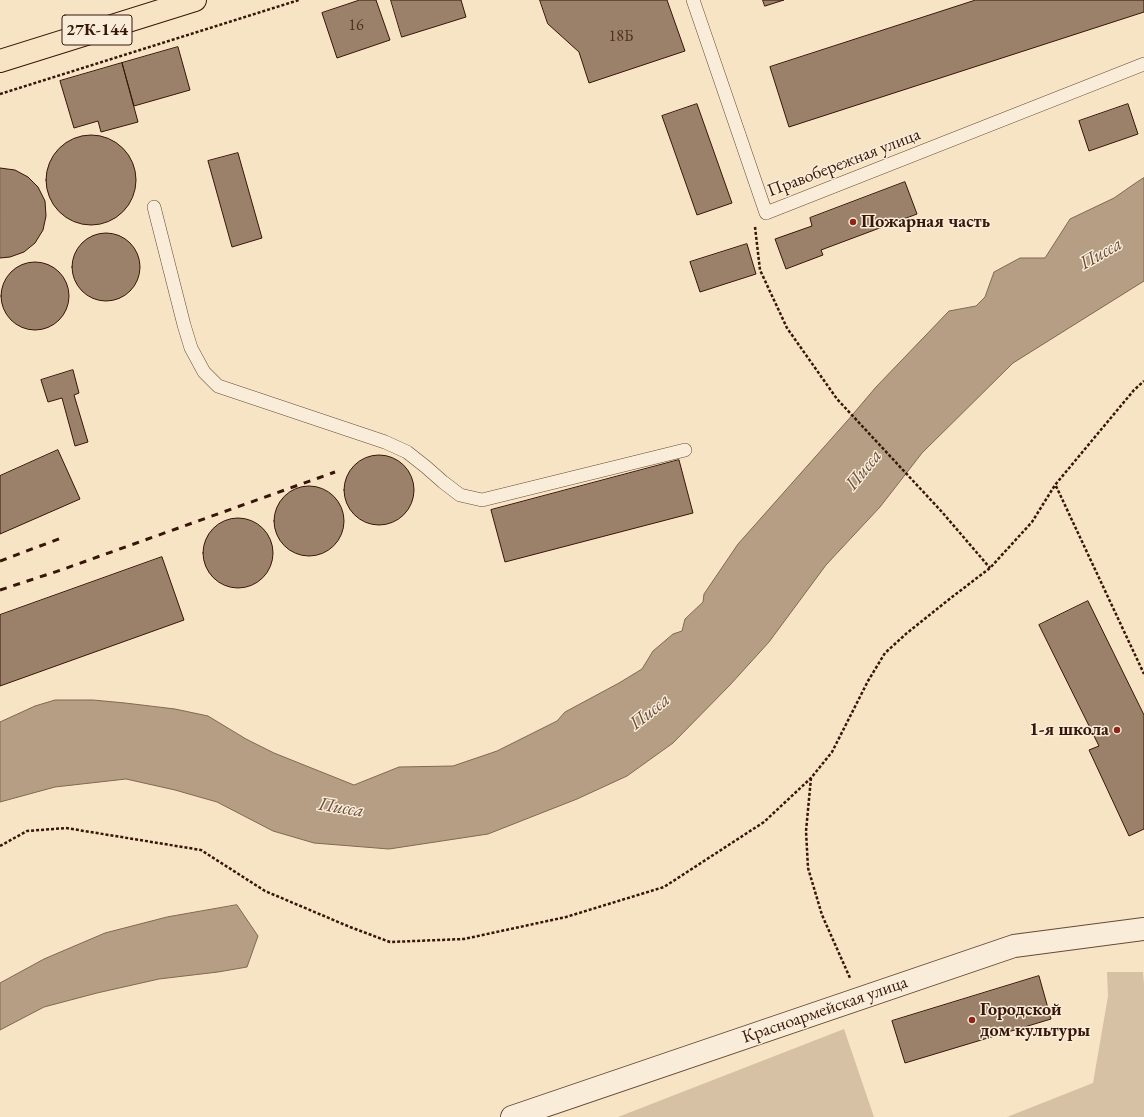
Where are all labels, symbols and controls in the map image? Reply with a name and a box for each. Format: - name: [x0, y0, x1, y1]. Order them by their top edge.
- road number: 27К-144: [62, 15, 132, 45]
- house number: 16: [348, 16, 364, 36]
- house number: 18Б: [609, 27, 633, 47]
- street label: Правобережная улица: [764, 124, 924, 202]
- place label: Пожарная часть: [861, 211, 990, 233]
- marker: Пожарная часть: [848, 217, 858, 227]
- water label: Писса: [1076, 233, 1126, 275]
- water label: Писса: [841, 445, 887, 495]
- water label: Писса: [625, 689, 675, 735]
- place label: 1-я школа: [1029, 719, 1109, 741]
- marker: 1-я школа: [1112, 725, 1122, 735]
- water label: Писса: [317, 793, 365, 823]
- street label: Красноармейская улица: [740, 972, 910, 1048]
- place label: Городской дом культуры: [980, 999, 1090, 1042]
- marker: Городской дом культуры: [967, 1015, 977, 1025]

